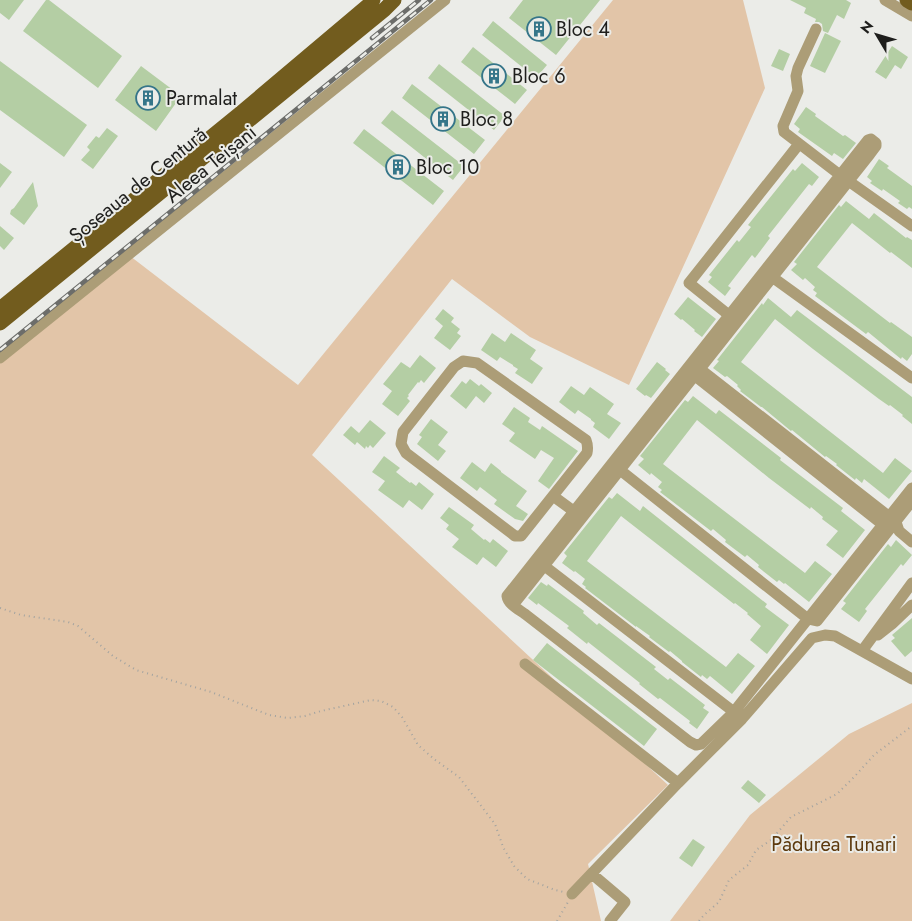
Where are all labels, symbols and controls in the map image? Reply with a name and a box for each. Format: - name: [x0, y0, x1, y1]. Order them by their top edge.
- north arrow: [852, 10, 902, 60]
- place label: Bloc 4: [556, 15, 610, 44]
- building icon: Bloc 4: [526, 16, 552, 42]
- text: N: [855, 16, 878, 38]
- place label: Bloc 6: [512, 62, 566, 91]
- building icon: Bloc 6: [481, 63, 507, 89]
- place label: Parmalat: [166, 84, 237, 113]
- building icon: Parmalat: [135, 85, 161, 111]
- place label: Bloc 8: [460, 105, 513, 134]
- building icon: Bloc 8: [430, 106, 456, 132]
- street label: Aleea Teișani: [159, 118, 263, 210]
- street label: Șoseaua de Centură: [63, 120, 213, 250]
- place label: Bloc 10: [416, 153, 479, 182]
- building icon: Bloc 10: [385, 154, 411, 180]
- park label: Pădurea Tunari: [771, 830, 897, 859]

